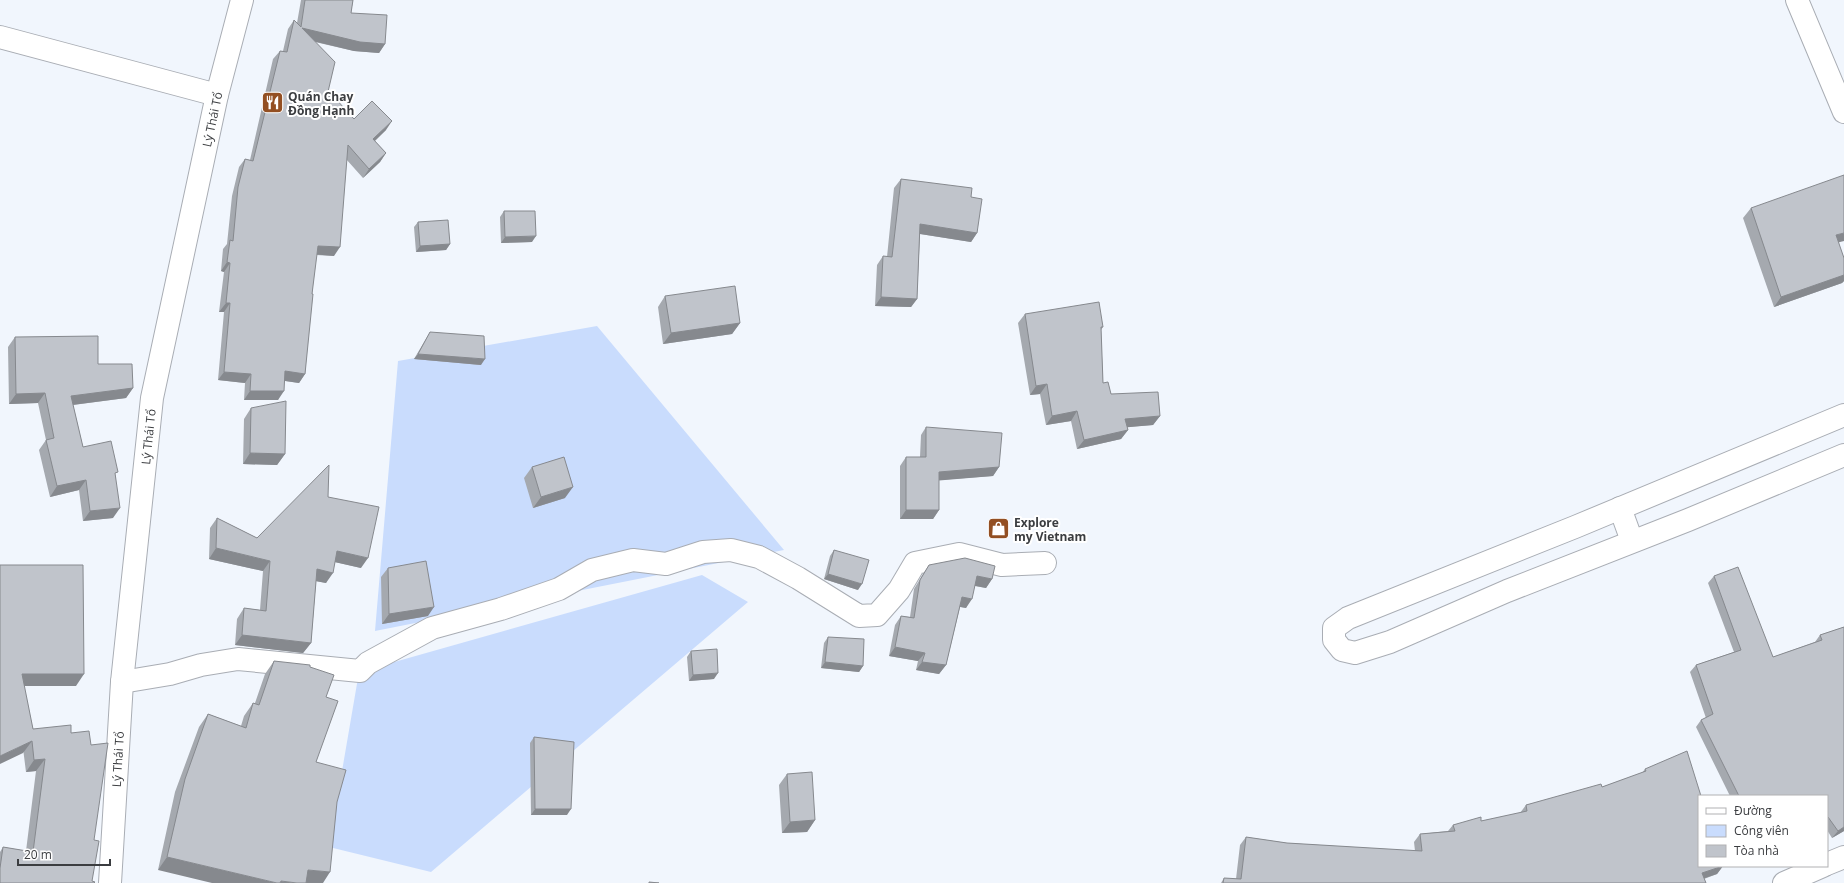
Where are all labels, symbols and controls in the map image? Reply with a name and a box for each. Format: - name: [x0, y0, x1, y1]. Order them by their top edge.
- place label: Quán Chay Đồng Hạnh: [288, 88, 354, 119]
- street label: Lý Thái Tổ: [198, 90, 226, 148]
- restaurant icon: Quán Chay Đồng Hạnh: [259, 90, 285, 116]
- street label: Lý Thái Tổ: [137, 408, 159, 465]
- place label: Explore my Vietnam: [1014, 514, 1086, 545]
- shop icon: Explore my Vietnam: [985, 516, 1011, 542]
- street label: Lý Thái Tổ: [107, 731, 128, 788]
- legend: [1698, 795, 1828, 867]
- text: Đường: [1734, 802, 1772, 819]
- text: Công viên: [1734, 822, 1789, 839]
- scale bar: [18, 841, 110, 867]
- text: Tòa nhà: [1734, 842, 1779, 859]
- text: 20 m: [24, 846, 52, 863]

